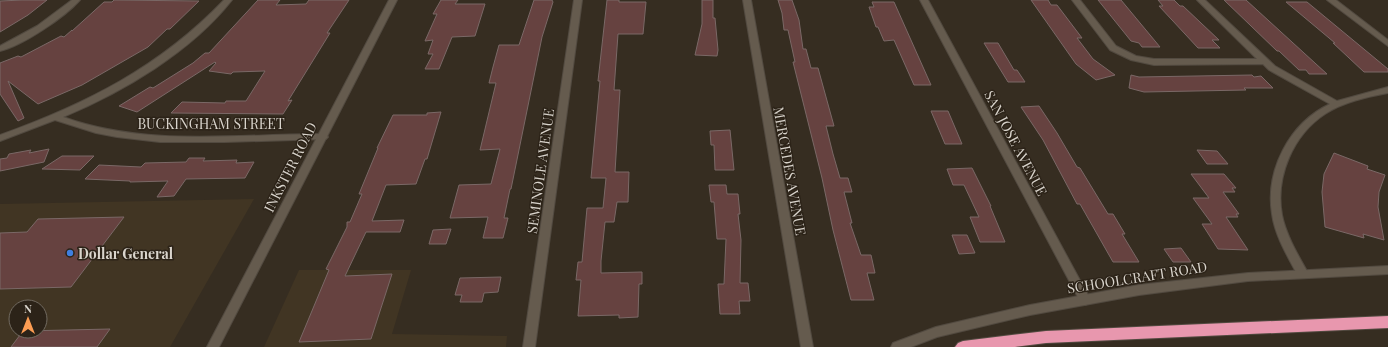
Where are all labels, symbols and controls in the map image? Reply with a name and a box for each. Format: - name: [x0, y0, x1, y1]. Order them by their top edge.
- street label: SAN JOSE AVENUE: [980, 87, 1052, 199]
- street label: MERCEDES AVENUE: [769, 105, 811, 237]
- street label: SEMINOLE AVENUE: [522, 107, 558, 235]
- street label: BUCKINGHAM STREET: [137, 114, 285, 133]
- street label: INKSTER ROAD: [259, 119, 321, 215]
- place label: Dollar General: [78, 244, 174, 263]
- marker: Dollar General: [65, 248, 75, 258]
- street label: SCHOOLCRAFT ROAD: [1066, 257, 1208, 297]
- north arrow: [8, 299, 48, 339]
- text: N: [24, 301, 32, 316]

